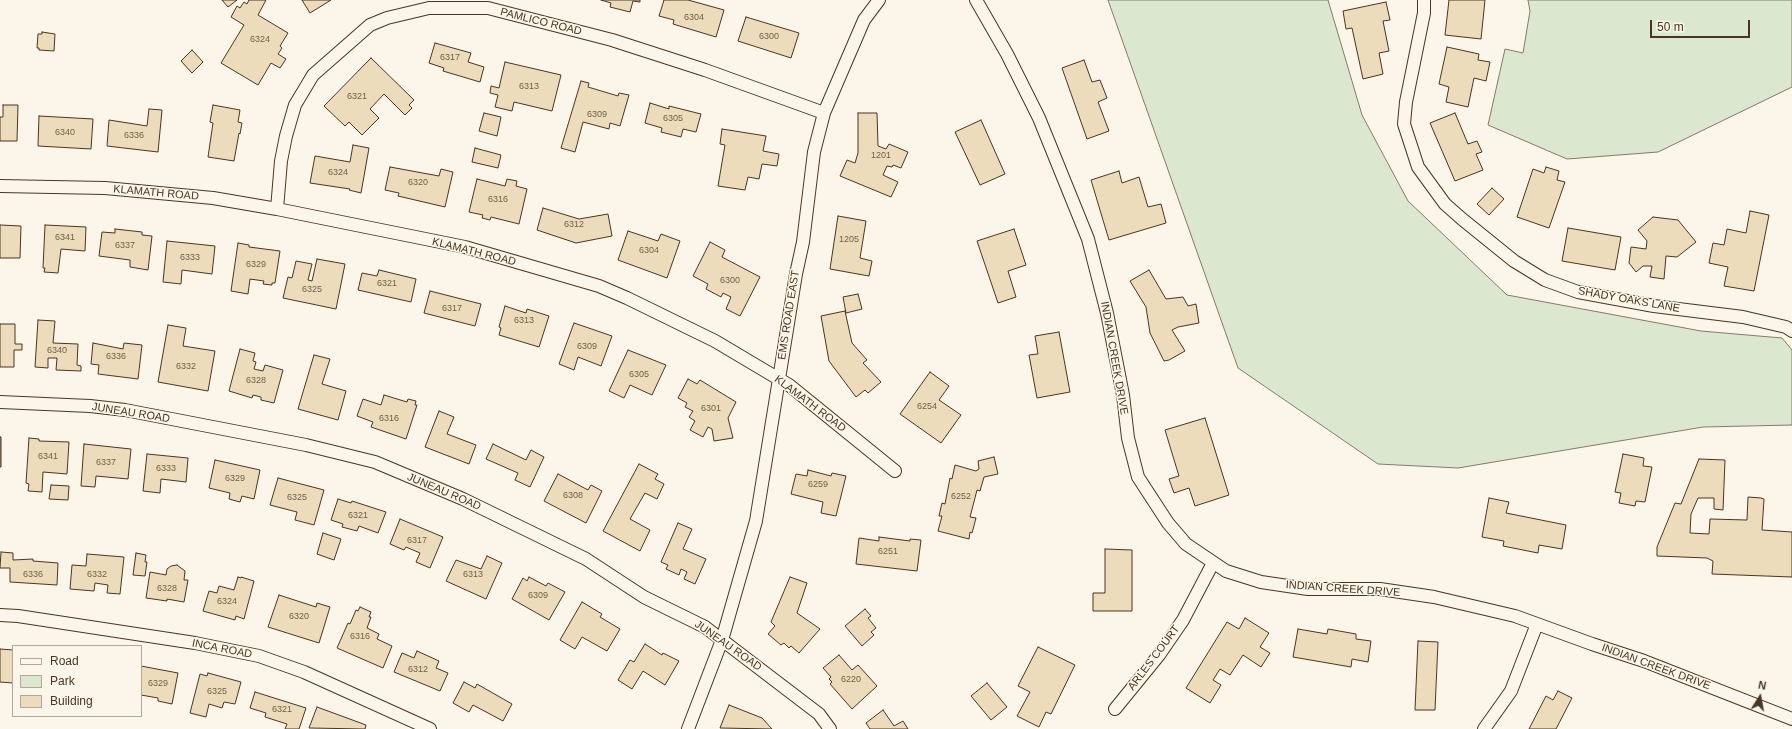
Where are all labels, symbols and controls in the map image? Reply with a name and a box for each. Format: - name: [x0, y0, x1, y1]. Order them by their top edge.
- street label: PAMLICO ROAD: [499, 5, 583, 39]
- scale bar: [1652, 12, 1752, 38]
- house number: 6304: [684, 13, 704, 23]
- text: 50 m: [1657, 20, 1684, 34]
- house number: 6300: [759, 32, 779, 42]
- house number: 6324: [250, 35, 270, 45]
- house number: 6317: [440, 53, 460, 63]
- house number: 6313: [519, 82, 539, 92]
- house number: 6321: [347, 92, 367, 102]
- house number: 6309: [587, 110, 607, 120]
- house number: 6305: [663, 114, 683, 124]
- house number: 6340: [55, 128, 75, 138]
- house number: 6336: [124, 131, 144, 141]
- house number: 1201: [871, 151, 891, 161]
- house number: 6324: [328, 168, 348, 178]
- house number: 6320: [408, 178, 428, 188]
- street label: KLAMATH ROAD: [113, 183, 199, 203]
- house number: 6316: [488, 195, 508, 205]
- house number: 6312: [564, 220, 584, 230]
- house number: 6341: [55, 233, 75, 243]
- street label: KLAMATH ROAD: [431, 235, 517, 269]
- house number: 1205: [839, 235, 859, 245]
- house number: 6337: [115, 241, 135, 251]
- house number: 6304: [639, 246, 659, 256]
- house number: 6333: [180, 253, 200, 263]
- house number: 6329: [246, 260, 266, 270]
- street label: EMS ROAD EAST: [775, 269, 803, 361]
- house number: 6300: [720, 276, 740, 286]
- house number: 6321: [377, 279, 397, 289]
- house number: 6325: [302, 285, 322, 295]
- street label: SHADY OAKS LANE: [1577, 285, 1681, 315]
- street label: INDIAN CREEK DRIVE: [1098, 300, 1130, 416]
- house number: 6317: [442, 304, 462, 314]
- house number: 6313: [514, 316, 534, 326]
- house number: 6309: [577, 342, 597, 352]
- house number: 6340: [47, 346, 67, 356]
- house number: 6336: [106, 352, 126, 362]
- house number: 6332: [176, 362, 196, 372]
- house number: 6305: [629, 370, 649, 380]
- street label: KLAMATH ROAD: [772, 373, 848, 435]
- house number: 6328: [246, 376, 266, 386]
- street label: JUNEAU ROAD: [91, 400, 171, 426]
- house number: 6254: [917, 402, 937, 412]
- house number: 6301: [701, 404, 721, 414]
- house number: 6316: [379, 414, 399, 424]
- house number: 6341: [38, 452, 58, 462]
- house number: 6337: [96, 458, 116, 468]
- house number: 6333: [156, 464, 176, 474]
- street label: JUNEAU ROAD: [405, 471, 483, 513]
- house number: 6329: [225, 474, 245, 484]
- house number: 6259: [808, 480, 828, 490]
- house number: 6308: [563, 491, 583, 501]
- house number: 6252: [951, 492, 971, 502]
- house number: 6325: [287, 493, 307, 503]
- house number: 6321: [348, 511, 368, 521]
- house number: 6317: [407, 536, 427, 546]
- house number: 6251: [878, 547, 898, 557]
- house number: 6336: [23, 570, 43, 580]
- house number: 6332: [87, 570, 107, 580]
- house number: 6313: [463, 570, 483, 580]
- street label: INDIAN CREEK DRIVE: [1285, 578, 1401, 600]
- house number: 6328: [157, 584, 177, 594]
- house number: 6309: [528, 591, 548, 601]
- house number: 6324: [217, 597, 237, 607]
- house number: 6320: [289, 612, 309, 622]
- street label: JUNEAU ROAD: [692, 618, 764, 674]
- street label: ARLES COURT: [1125, 623, 1183, 693]
- house number: 6316: [350, 632, 370, 642]
- street label: INCA ROAD: [191, 637, 253, 661]
- street label: INDIAN CREEK DRIVE: [1600, 641, 1712, 693]
- legend: [12, 645, 142, 717]
- text: Road: [50, 654, 79, 668]
- house number: 6312: [408, 665, 428, 675]
- text: Park: [50, 674, 75, 688]
- house number: 6220: [841, 675, 861, 685]
- north arrow: [1740, 677, 1780, 717]
- house number: 6329: [148, 679, 168, 689]
- text: N: [1757, 679, 1767, 692]
- house number: 6325: [207, 687, 227, 697]
- text: Building: [50, 694, 93, 708]
- house number: 6321: [272, 705, 292, 715]

